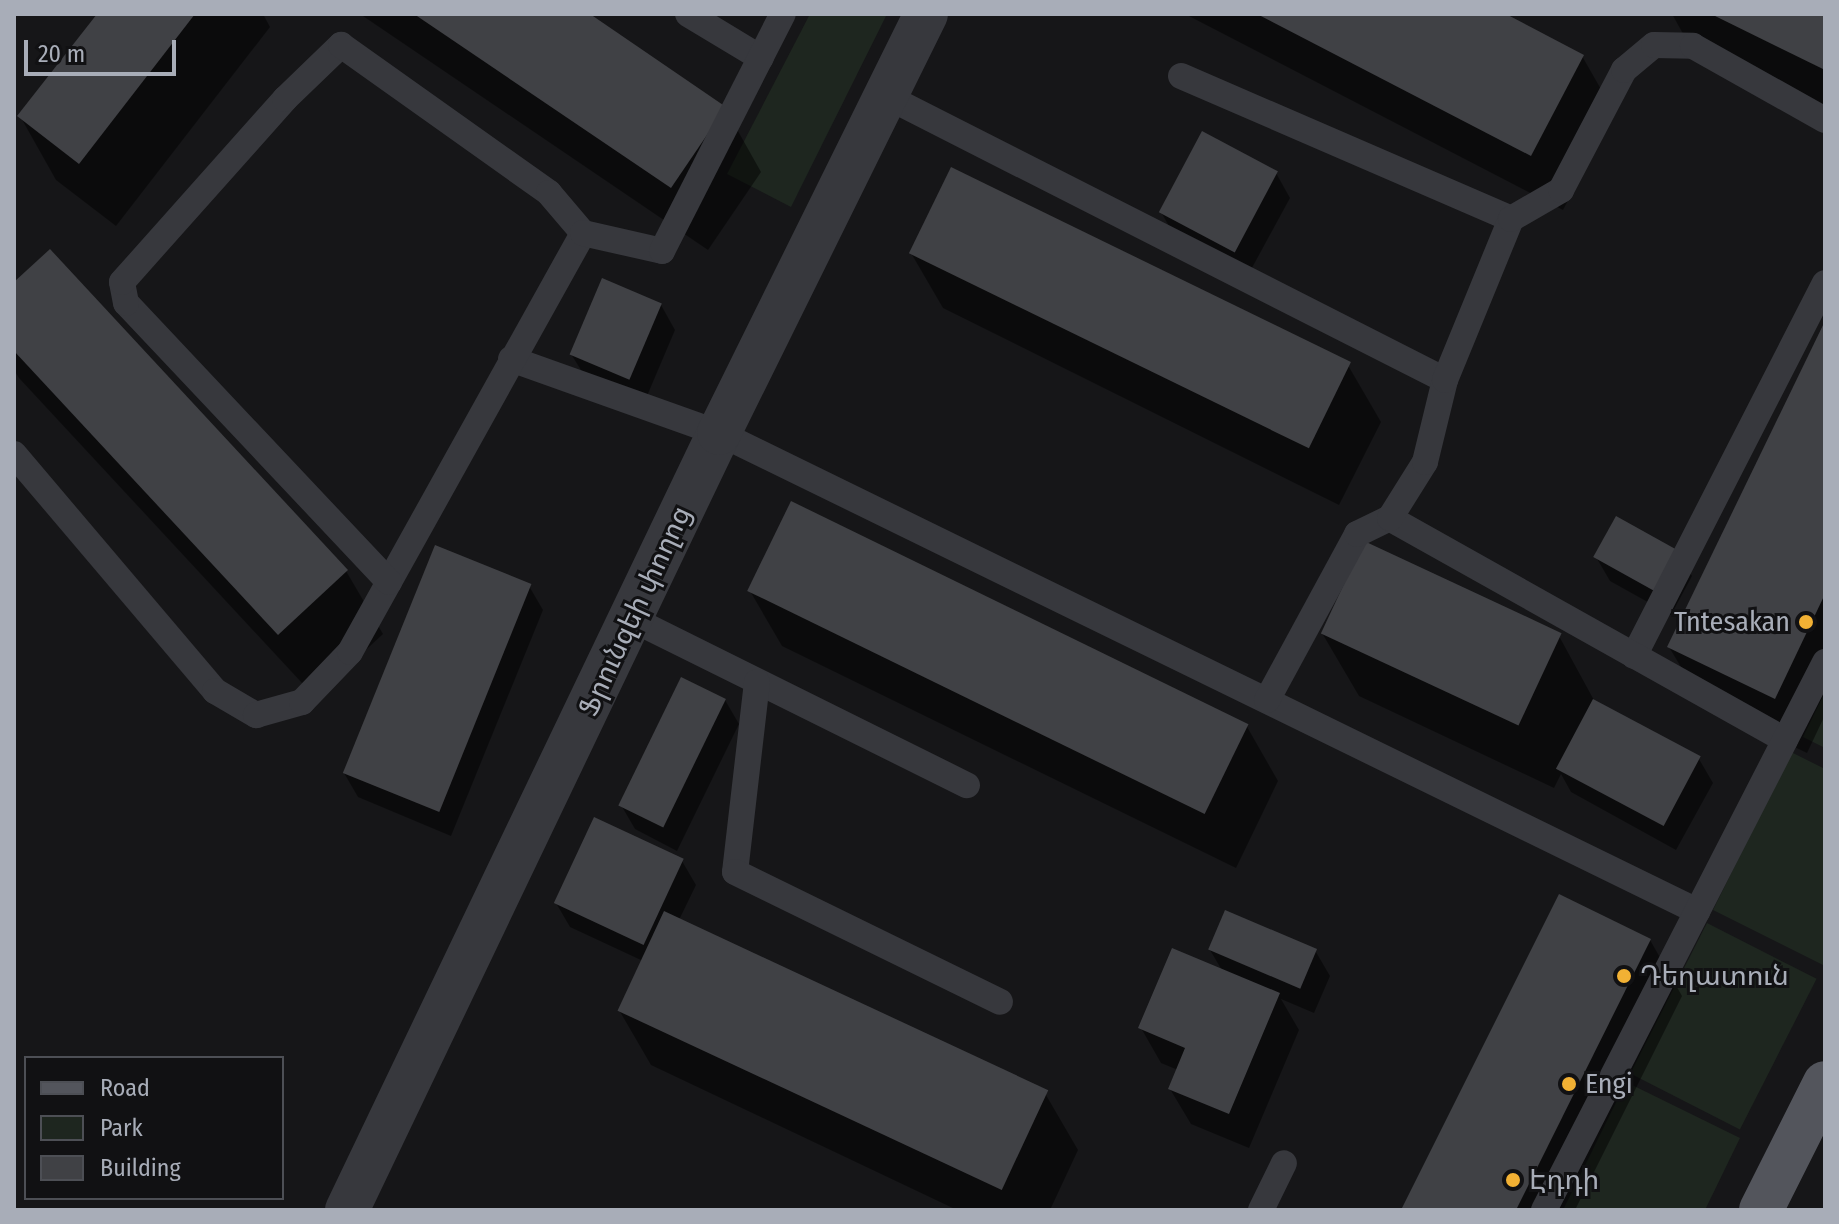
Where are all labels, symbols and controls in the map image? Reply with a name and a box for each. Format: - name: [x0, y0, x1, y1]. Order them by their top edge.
- scale bar: [28, 24, 180, 74]
- text: 20 m: [38, 40, 85, 68]
- street label: Ֆրունզեի փողոց: [572, 501, 698, 721]
- place label: Tntesakan: [1674, 605, 1790, 639]
- marker: Tntesakan: [1797, 613, 1815, 631]
- place label: Դեղատուն: [1640, 959, 1789, 993]
- marker: Դեղատուն: [1615, 967, 1633, 985]
- legend: [24, 1056, 284, 1200]
- place label: Engi: [1585, 1067, 1633, 1101]
- text: Road: [100, 1074, 150, 1102]
- marker: Engi: [1560, 1075, 1578, 1093]
- text: Park: [100, 1114, 143, 1142]
- text: Building: [100, 1154, 181, 1182]
- place label: Էդդի: [1529, 1163, 1599, 1197]
- marker: Էդդի: [1504, 1171, 1522, 1189]

